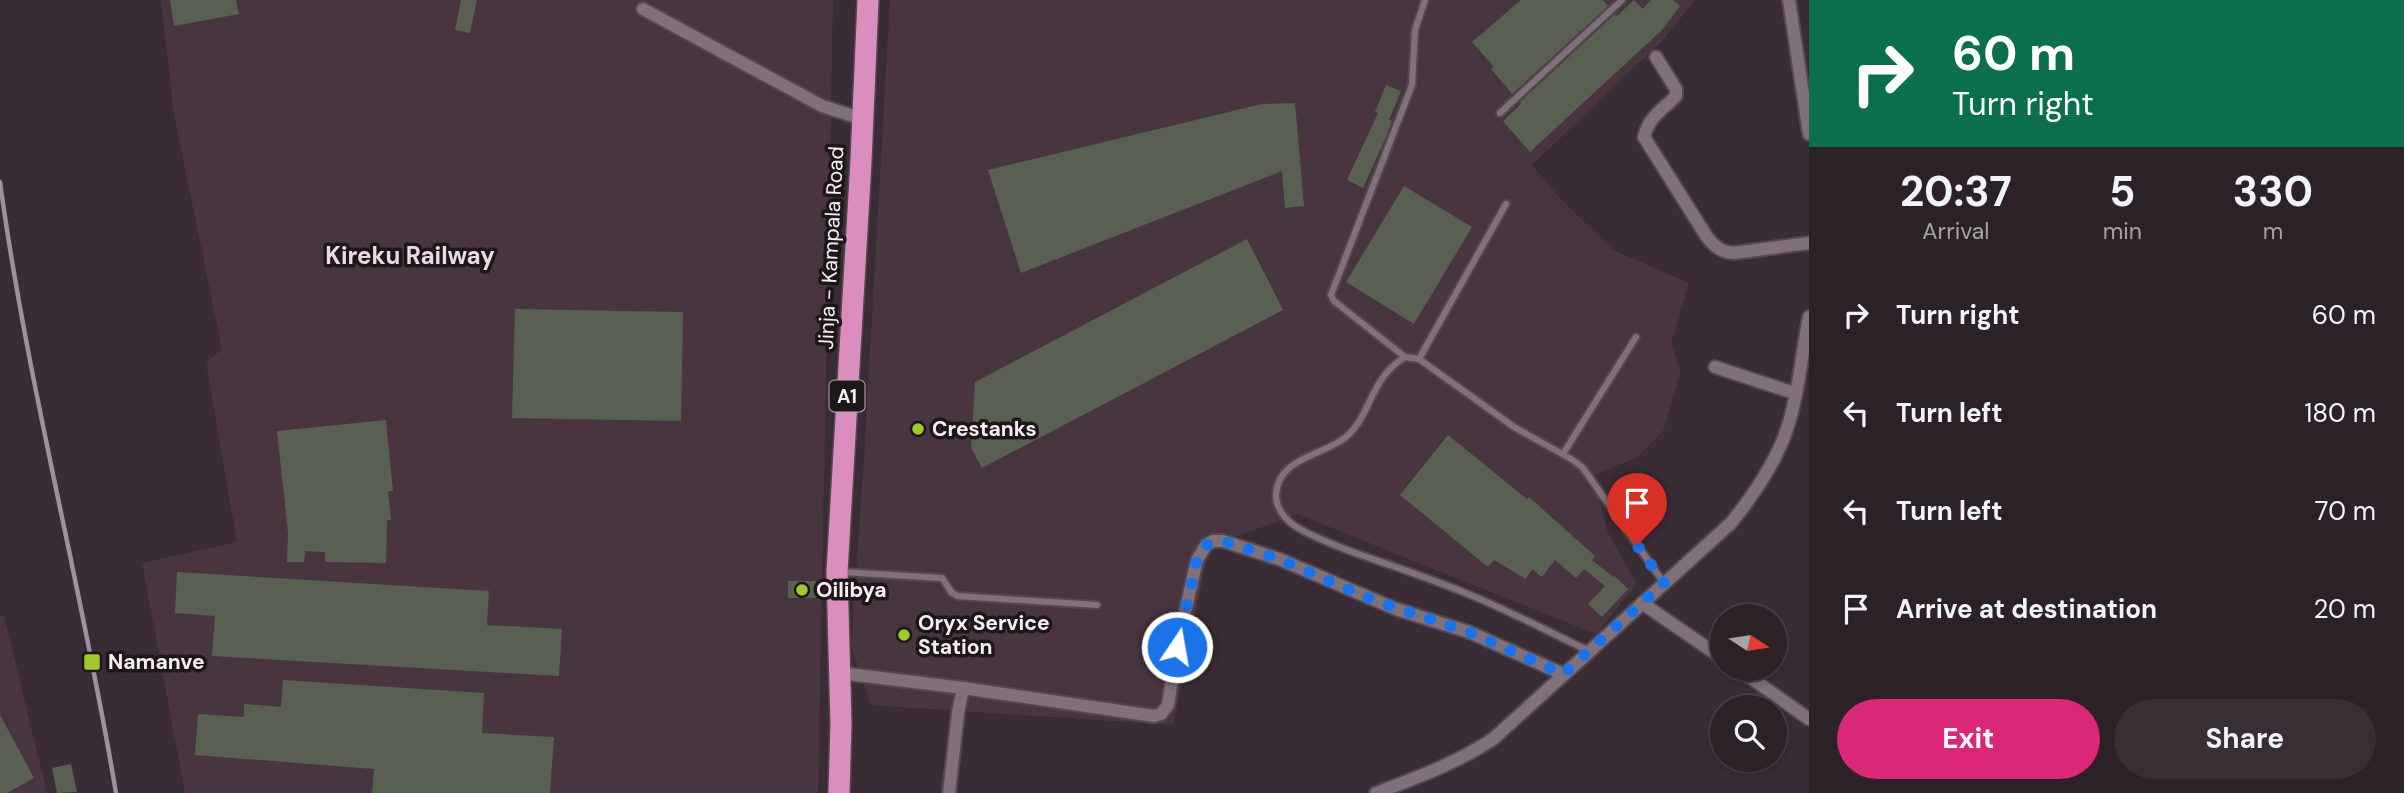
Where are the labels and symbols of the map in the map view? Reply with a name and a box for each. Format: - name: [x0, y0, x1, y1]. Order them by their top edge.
- street label: Jinja - Kampala Road: [812, 146, 850, 350]
- district label: Kireku Railway: [325, 240, 495, 271]
- road number: A1: [830, 380, 864, 412]
- place label: Crestanks: [932, 415, 1037, 443]
- marker: Crestanks: [910, 421, 926, 437]
- pin: [1607, 473, 1667, 545]
- place label: Oilibya: [816, 576, 887, 604]
- marker: Oilibya: [794, 582, 810, 598]
- north arrow: [1710, 604, 1787, 681]
- place label: Oryx Service Station: [918, 609, 1050, 661]
- position arrow: [1140, 610, 1214, 684]
- marker: Oryx Service Station: [896, 627, 912, 643]
- place label: Namanve: [108, 648, 205, 676]
- marker: Namanve: [82, 652, 102, 672]

